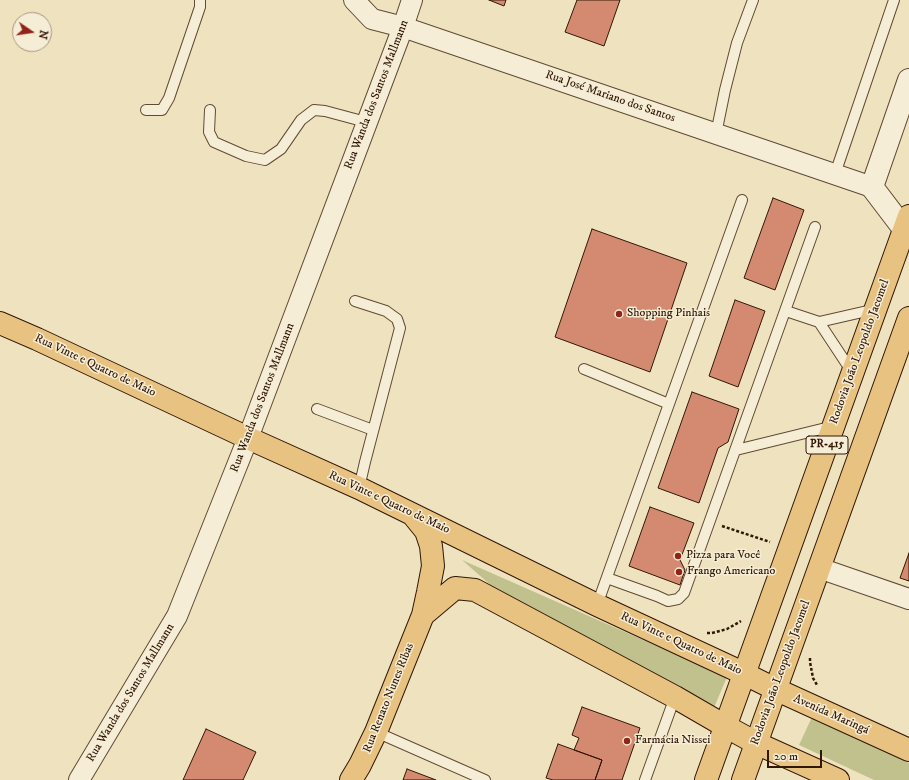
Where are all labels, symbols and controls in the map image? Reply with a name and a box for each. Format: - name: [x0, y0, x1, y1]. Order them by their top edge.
- north arrow: [12, 12, 52, 52]
- street label: Rua Wanda dos Santos Mallmann: [342, 18, 412, 172]
- text: N: [35, 28, 51, 40]
- street label: Rua José Mariano dos Santos: [543, 68, 677, 126]
- street label: Rodovia João Leopoldo Jacomel: [827, 278, 893, 426]
- place label: Shopping Pinhais: [627, 307, 710, 321]
- marker: Shopping Pinhais: [614, 309, 624, 319]
- street label: Rua Wanda dos Santos Mallmann: [228, 321, 298, 475]
- street label: Rua Vinte e Quatro de Maio: [32, 332, 158, 400]
- road number: PR-415: [806, 436, 848, 454]
- street label: Rua Vinte e Quatro de Maio: [326, 469, 452, 537]
- place label: Pizza para Você: [686, 549, 760, 563]
- marker: Pizza para Você: [673, 551, 683, 561]
- place label: Frango Americano: [687, 565, 775, 579]
- marker: Frango Americano: [674, 567, 684, 577]
- street label: Rodovia João Leopoldo Jacomel: [748, 599, 814, 747]
- street label: Rua Vinte e Quatro de Maio: [618, 610, 744, 678]
- street label: Rua Wanda dos Santos Mallmann: [84, 621, 178, 765]
- street label: Rua Renato Nunes Ribas: [360, 641, 418, 755]
- street label: Avenida Maringá: [791, 692, 871, 738]
- place label: Farmácia Nissei: [635, 734, 710, 748]
- marker: Farmácia Nissei: [622, 736, 632, 746]
- scale bar: [769, 742, 824, 768]
- text: 20 m: [774, 749, 798, 764]

